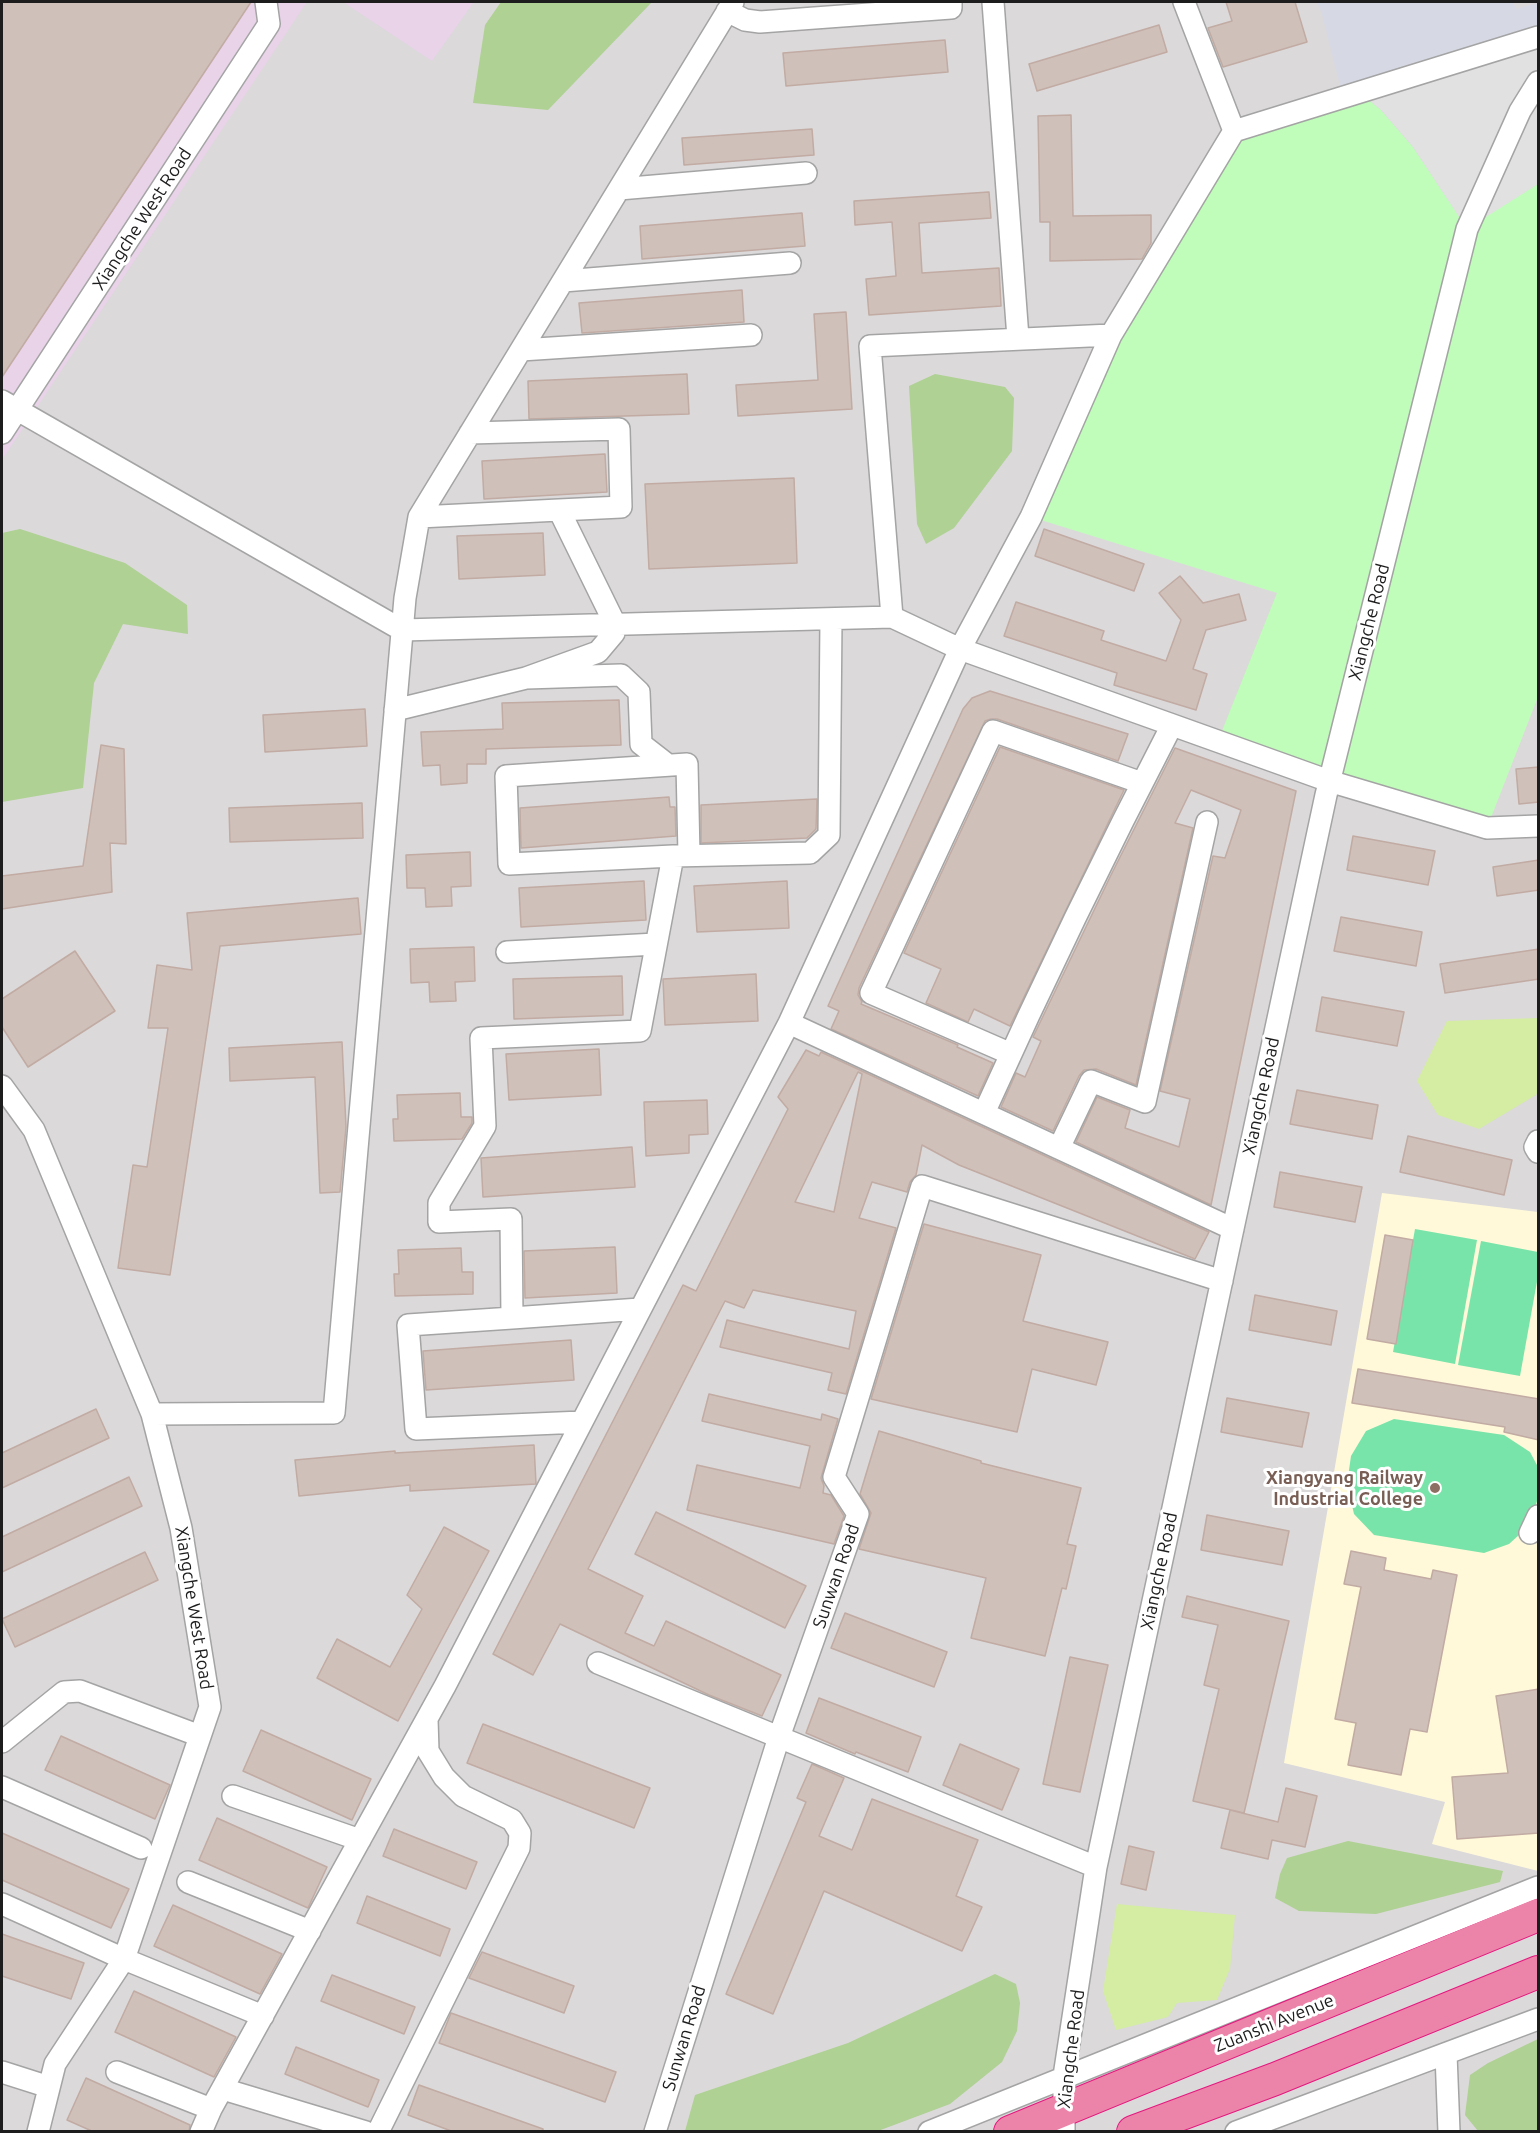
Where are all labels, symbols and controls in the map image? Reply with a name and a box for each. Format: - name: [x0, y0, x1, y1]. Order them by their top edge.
- street label: Xiangche West Road: [88, 144, 196, 294]
- street label: Xiangche Road: [1344, 561, 1394, 683]
- street label: Xiangche Road: [1238, 1035, 1284, 1157]
- place label: Xiangyang Railway Industrial College: [1266, 1467, 1423, 1510]
- marker: Xiangyang Railway Industrial College: [1428, 1481, 1442, 1495]
- street label: Xiangche Road: [1136, 1510, 1182, 1632]
- street label: Sunwan Road: [808, 1521, 864, 1631]
- street label: Xiangche West Road: [170, 1525, 218, 1691]
- street label: Sunwan Road: [658, 1983, 710, 2093]
- street label: Xiangche Road: [1053, 1988, 1089, 2110]
- street label: Zuanshi Avenue: [1211, 1989, 1337, 2057]

